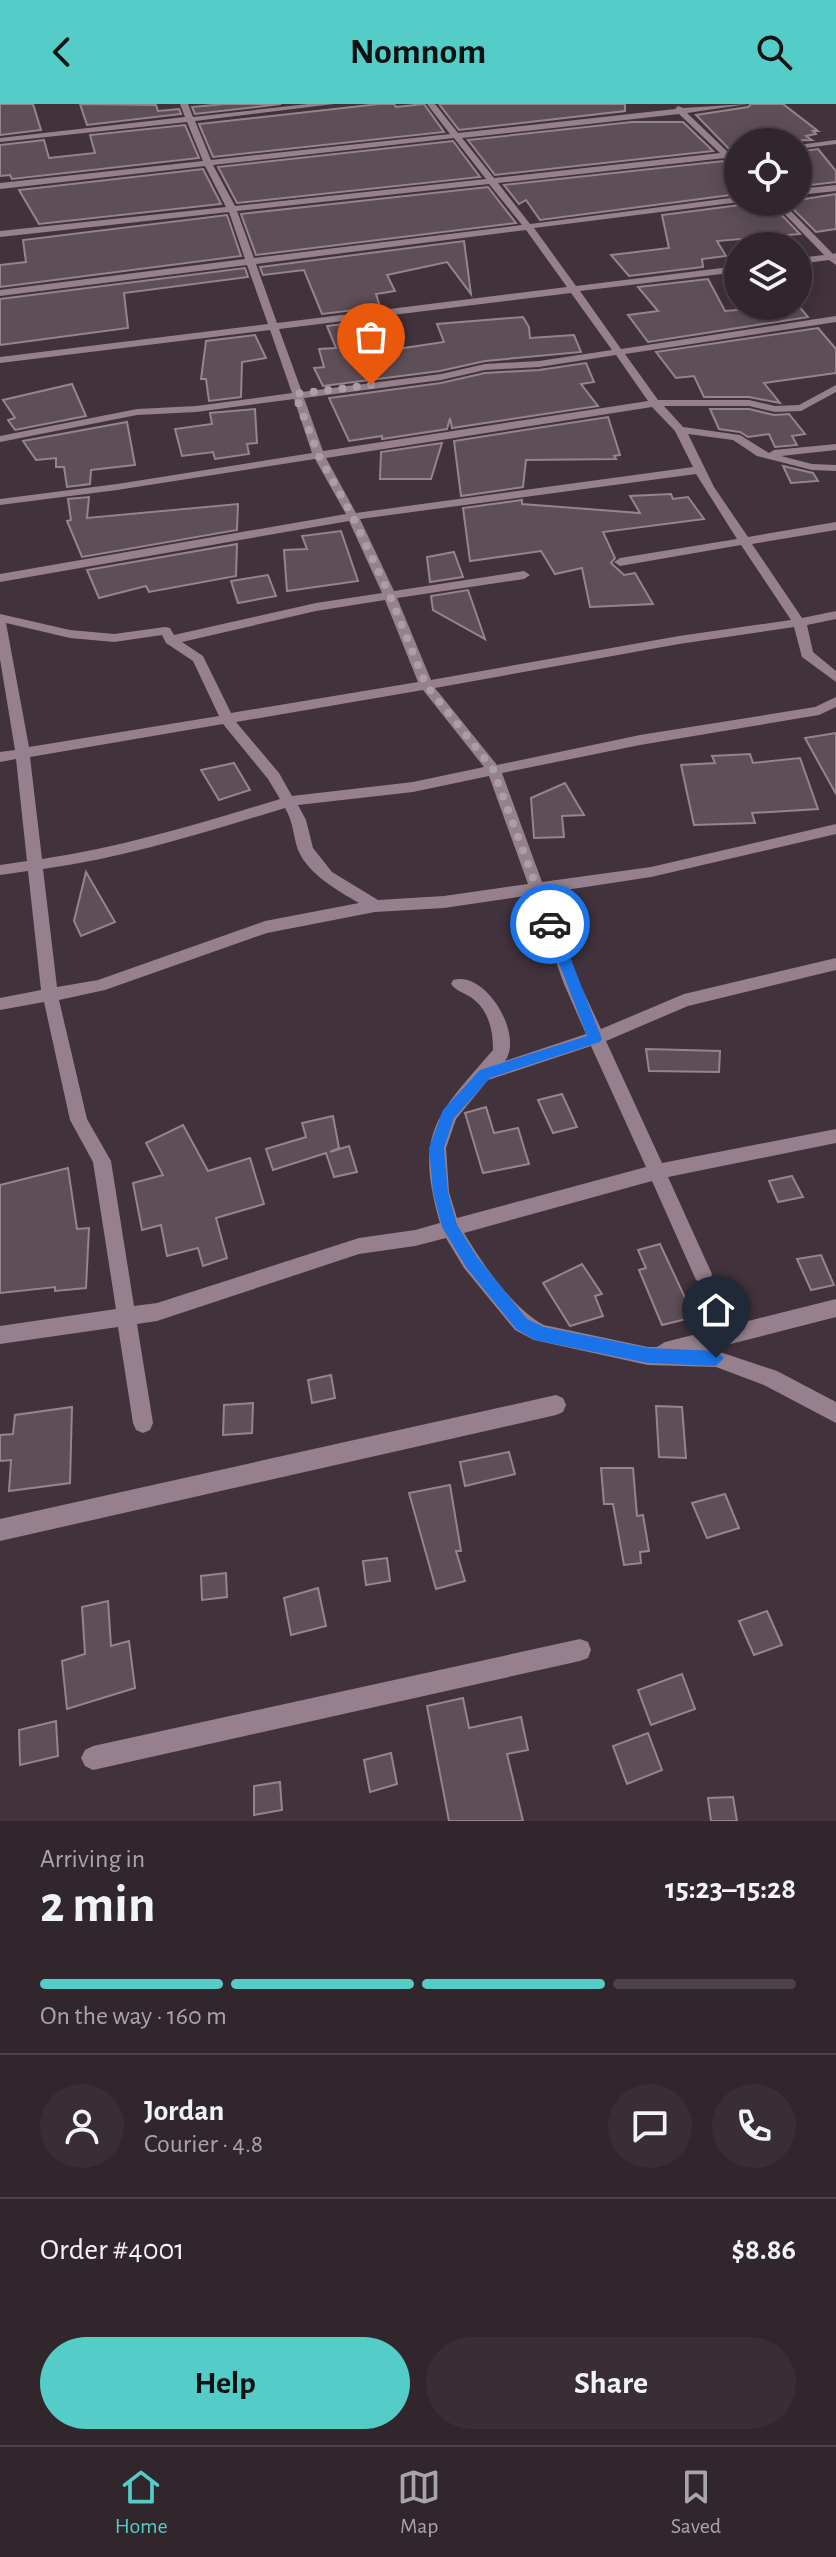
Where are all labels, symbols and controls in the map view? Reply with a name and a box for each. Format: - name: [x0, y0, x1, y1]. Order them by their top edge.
- icon: back: [40, 30, 84, 74]
- icon: search: [752, 30, 796, 74]
- text: Nomnom: [350, 34, 486, 70]
- map controls: [724, 128, 812, 320]
- button: locate: [724, 128, 812, 216]
- button: layers: [724, 232, 812, 320]
- pin: [337, 303, 405, 385]
- icon: bag: [349, 315, 393, 359]
- courier: [510, 884, 590, 964]
- icon: car: [528, 902, 572, 946]
- pin: [682, 1276, 750, 1358]
- icon: home: [694, 1288, 738, 1332]
- text: Arriving in: [40, 1846, 145, 1872]
- text: 15:23–15:28: [665, 1874, 796, 1904]
- text: 2 min: [40, 1879, 155, 1931]
- text: On the way · 160 m: [40, 2003, 227, 2029]
- button: person: [40, 2084, 124, 2168]
- button: chat: [608, 2084, 692, 2168]
- button: phone: [712, 2084, 796, 2168]
- text: Jordan: [144, 2096, 224, 2126]
- text: Courier · 4.8: [144, 2131, 263, 2157]
- text: Order #4001: [40, 2235, 185, 2265]
- text: $8.86: [732, 2235, 796, 2265]
- button: Help: [40, 2337, 410, 2429]
- button: Share: [426, 2337, 796, 2429]
- tab: Home: [115, 2465, 168, 2539]
- tab: Map: [397, 2465, 441, 2539]
- tab: Saved: [671, 2465, 721, 2539]

